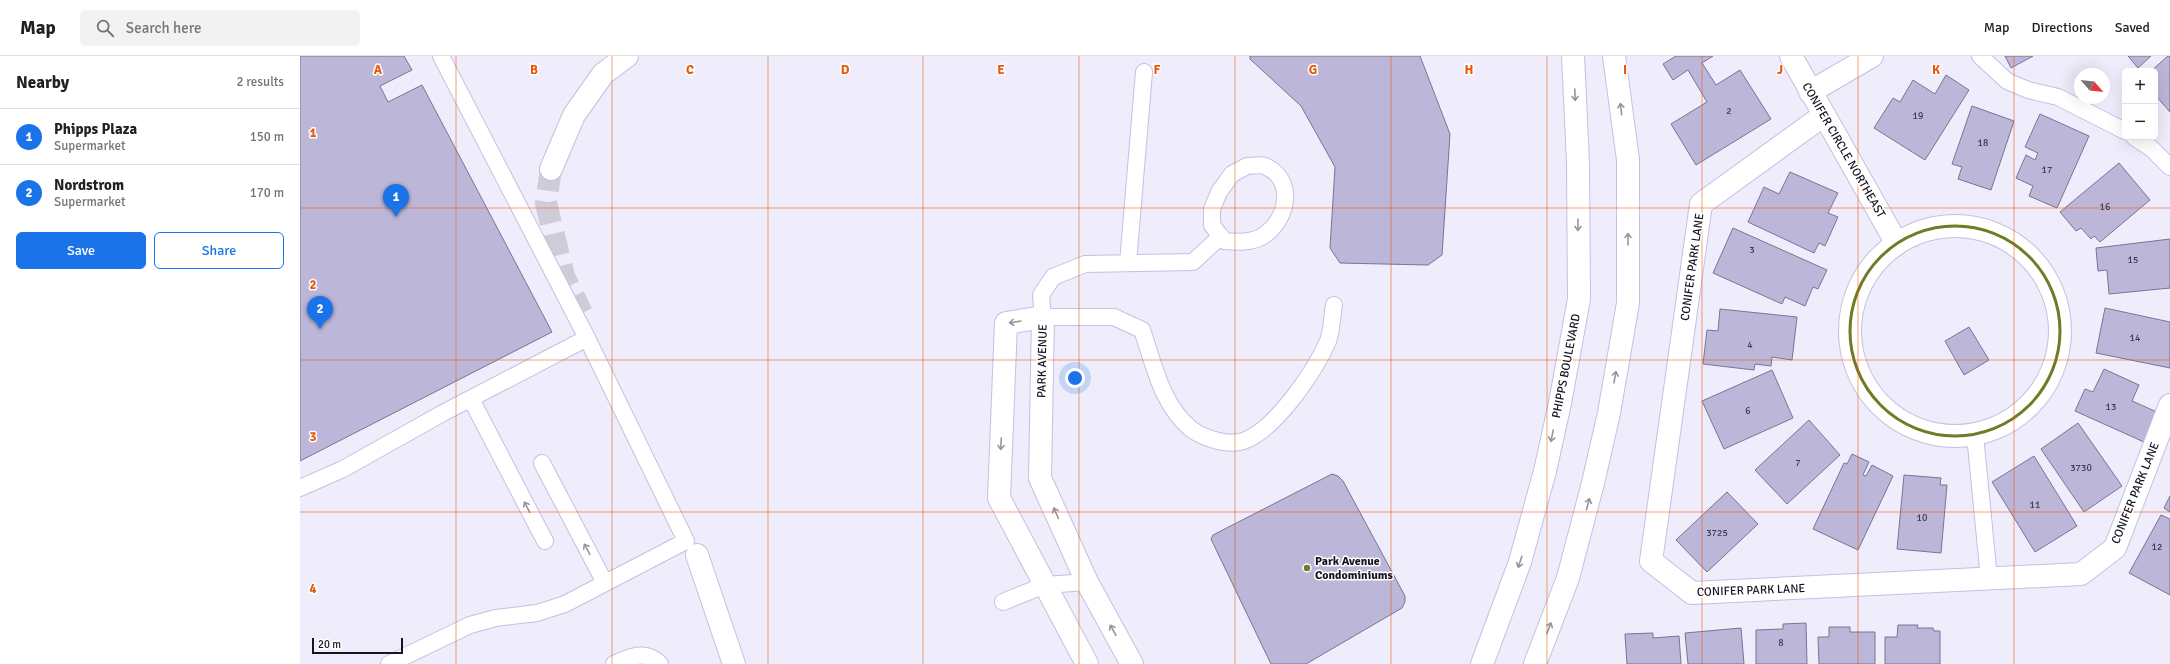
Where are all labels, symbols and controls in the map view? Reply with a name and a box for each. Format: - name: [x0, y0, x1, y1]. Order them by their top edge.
- search box: [80, 10, 360, 46]
- text: Map: [20, 16, 56, 40]
- icon: search: [94, 17, 116, 39]
- text: Search here: [126, 19, 201, 37]
- text: Map: [1984, 19, 2010, 36]
- text: Directions: [2032, 19, 2093, 36]
- text: Saved: [2115, 19, 2150, 36]
- text: A: [374, 62, 383, 78]
- text: B: [530, 62, 538, 78]
- text: C: [686, 62, 694, 78]
- text: D: [841, 62, 850, 78]
- text: E: [997, 62, 1005, 78]
- text: F: [1154, 62, 1161, 78]
- text: G: [1309, 62, 1317, 78]
- text: H: [1465, 62, 1473, 78]
- text: I: [1623, 62, 1627, 78]
- text: J: [1777, 62, 1783, 78]
- text: K: [1932, 62, 1940, 78]
- north arrow: [2074, 68, 2110, 104]
- map controls: [2122, 68, 2158, 140]
- button: +: [2122, 68, 2158, 104]
- text: Nearby: [16, 72, 69, 93]
- text: 2 results: [236, 74, 284, 90]
- street label: CONIFER CIRCLE NORTHEAST: [1799, 80, 1889, 221]
- one-way arrow: [1571, 88, 1578, 101]
- one-way arrow: [1617, 103, 1625, 116]
- button: −: [2122, 104, 2158, 140]
- house number: 2: [1726, 105, 1732, 117]
- house number: 19: [1913, 110, 1923, 122]
- text: Phipps Plaza: [54, 120, 137, 138]
- text: 1: [309, 125, 317, 141]
- text: 1: [25, 129, 33, 145]
- text: 150 m: [250, 129, 284, 145]
- house number: 18: [1978, 137, 1988, 149]
- text: Supermarket: [54, 138, 126, 154]
- house number: 17: [2042, 164, 2052, 176]
- text: Nordstrom: [54, 176, 124, 194]
- pin: 1: [383, 184, 409, 217]
- text: 2: [25, 185, 33, 201]
- text: 170 m: [250, 185, 284, 201]
- text: Supermarket: [54, 194, 126, 210]
- house number: 16: [2100, 201, 2110, 213]
- street label: CONIFER PARK LANE: [1678, 212, 1707, 322]
- one-way arrow: [1574, 218, 1582, 231]
- button: Save: [16, 232, 146, 269]
- button: Share: [154, 232, 284, 269]
- one-way arrow: [1624, 233, 1632, 246]
- house number: 3: [1749, 244, 1755, 256]
- house number: 15: [2128, 254, 2138, 266]
- text: 2: [309, 277, 317, 293]
- pin: 2: [307, 296, 333, 329]
- street label: PHIPPS BOULEVARD: [1549, 312, 1584, 420]
- one-way arrow: [1009, 318, 1022, 326]
- street label: PARK AVENUE: [1034, 324, 1051, 398]
- house number: 14: [2130, 332, 2141, 344]
- house number: 4: [1747, 339, 1753, 351]
- your location: [1065, 368, 1085, 388]
- one-way arrow: [1612, 371, 1620, 384]
- house number: 13: [2106, 401, 2116, 413]
- house number: 6: [1745, 405, 1751, 417]
- text: 3: [309, 429, 317, 445]
- one-way arrow: [1548, 430, 1556, 443]
- one-way arrow: [997, 437, 1005, 450]
- street label: CONIFER PARK LANE: [2108, 440, 2163, 546]
- house number: 7: [1795, 457, 1801, 469]
- house number: 3730: [2070, 462, 2092, 474]
- one-way arrow: [1585, 497, 1592, 510]
- house number: 11: [2030, 499, 2040, 511]
- one-way arrow: [523, 501, 530, 513]
- one-way arrow: [1052, 508, 1059, 520]
- house number: 10: [1917, 512, 1927, 524]
- house number: 3725: [1706, 527, 1728, 539]
- house number: 12: [2152, 541, 2162, 553]
- one-way arrow: [583, 543, 590, 555]
- place label: Park Avenue Condominiums: [1315, 554, 1394, 583]
- one-way arrow: [1516, 556, 1523, 569]
- marker: Park Avenue Condominiums: [1302, 563, 1312, 573]
- text: 4: [309, 581, 317, 597]
- street label: CONIFER PARK LANE: [1697, 581, 1806, 600]
- one-way arrow: [1545, 622, 1553, 634]
- one-way arrow: [1109, 624, 1117, 636]
- scale bar: [312, 636, 403, 655]
- house number: 8: [1778, 637, 1784, 649]
- text: 20 m: [318, 638, 341, 651]

